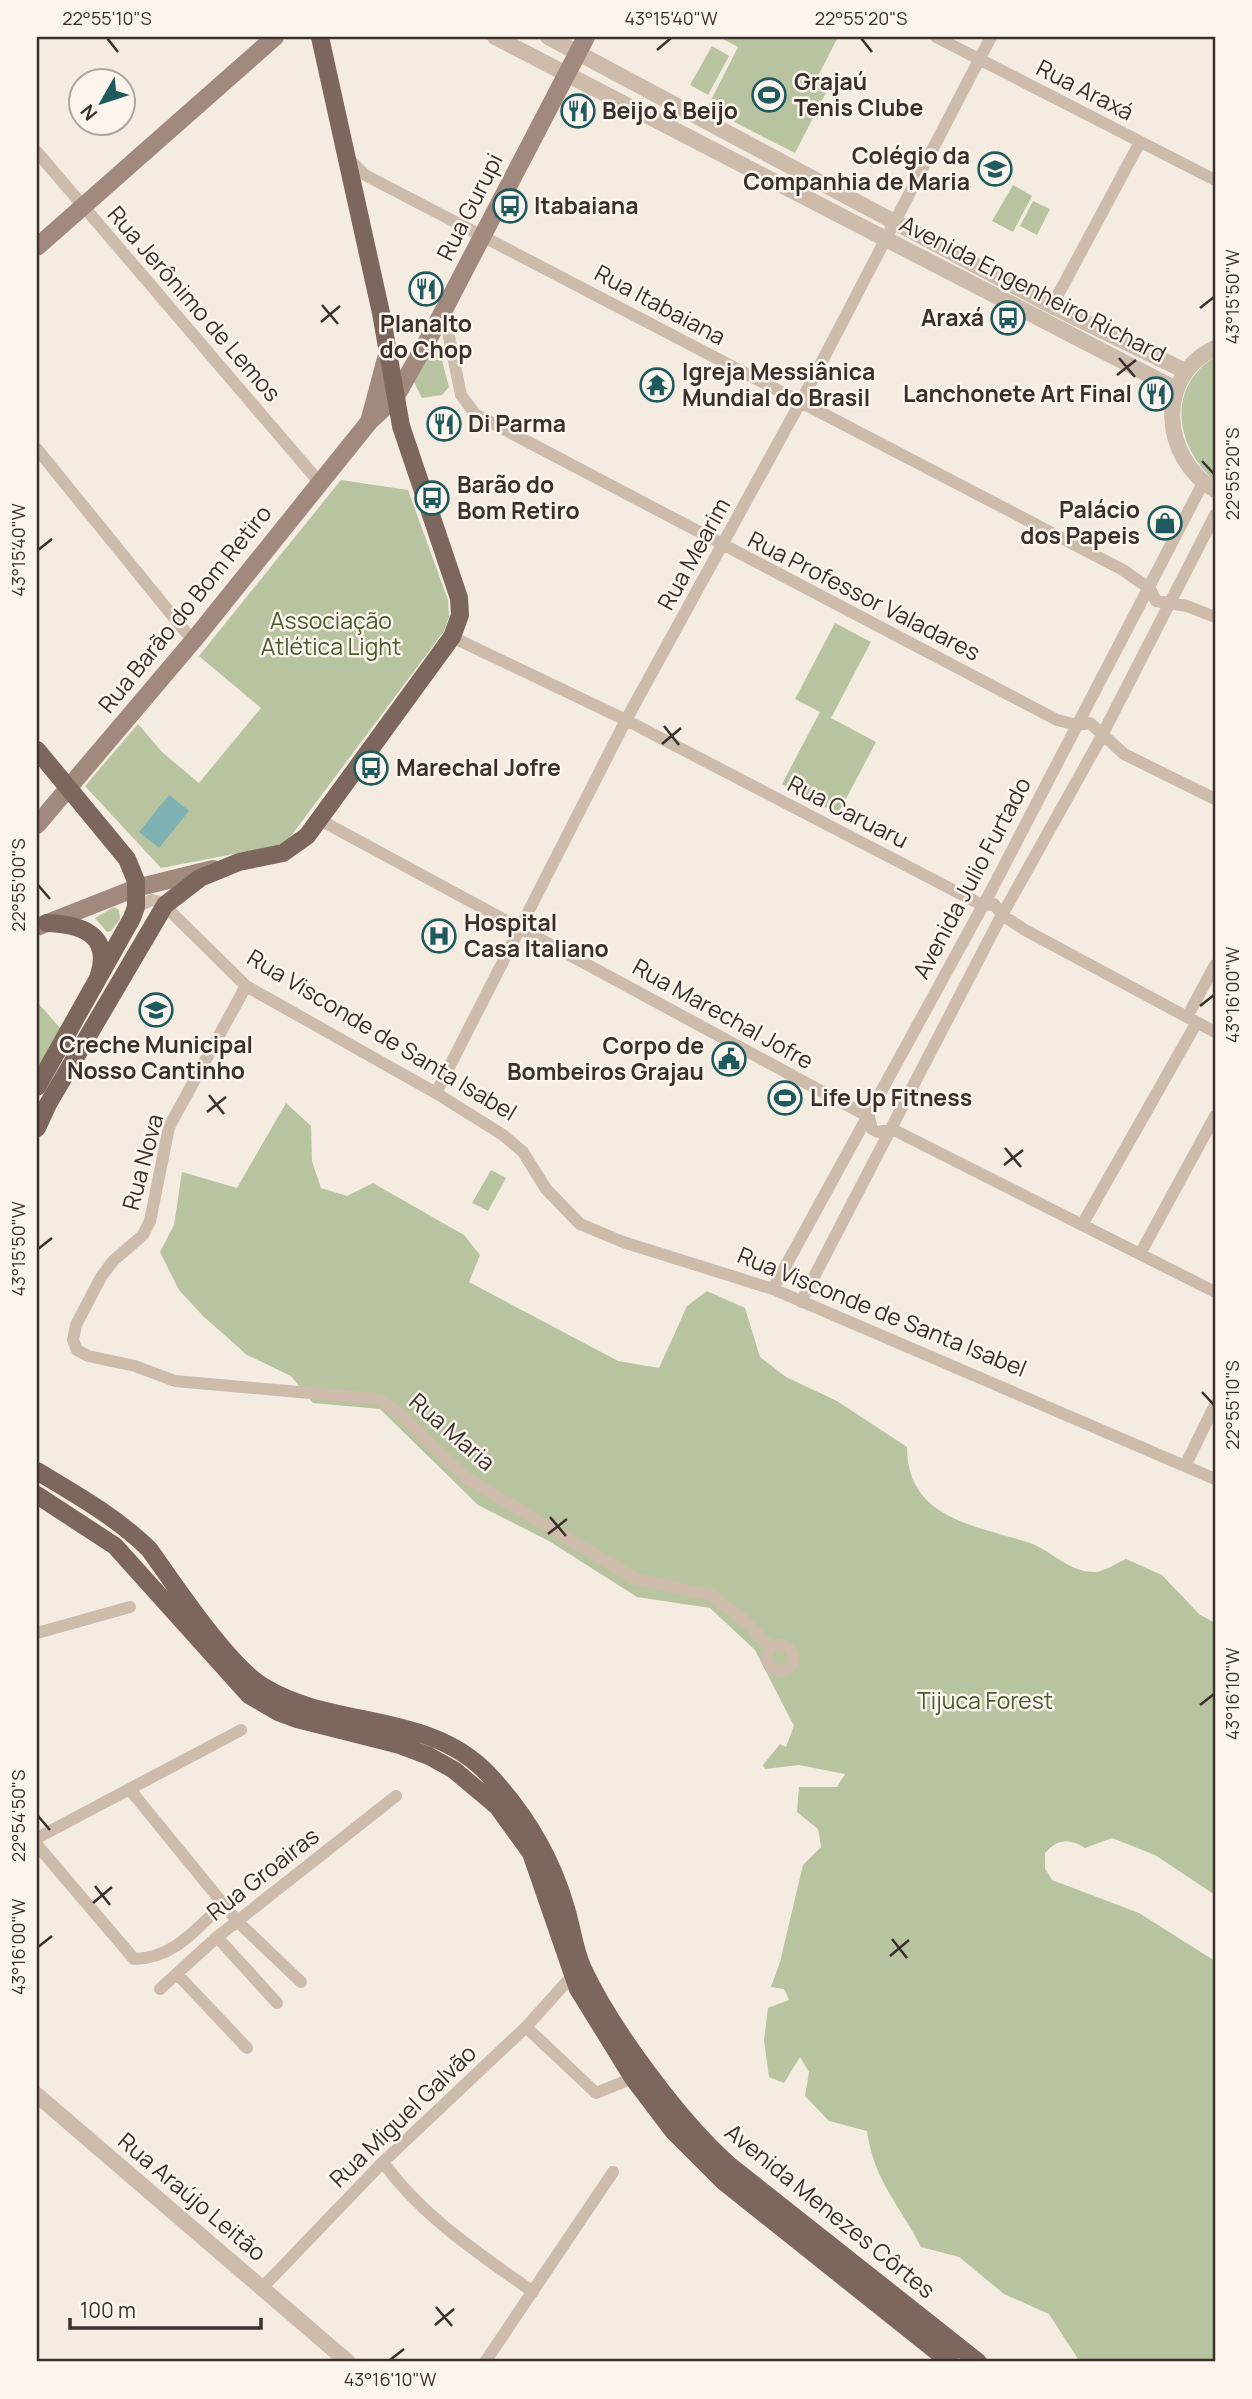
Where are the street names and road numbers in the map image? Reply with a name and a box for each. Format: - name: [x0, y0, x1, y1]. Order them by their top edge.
- street label: Rua Araxá: [1031, 51, 1140, 127]
- street label: Rua Gurupi: [428, 147, 510, 266]
- street label: Rua Jerônimo de Lemos: [101, 199, 289, 408]
- street label: Avenida Engenheiro Richard: [895, 207, 1172, 369]
- street label: Rua Itabaiana: [589, 256, 732, 352]
- street label: Rua Mearim: [649, 492, 737, 616]
- street label: Rua Barão do Bom Retiro: [90, 498, 278, 719]
- street label: Rua Professor Valadares: [743, 523, 986, 668]
- street label: Rua Caruaru: [783, 767, 914, 855]
- street label: Avenida Julio Furtado: [904, 771, 1038, 984]
- street label: Rua Visconde de Santa Isabel: [242, 941, 523, 1127]
- street label: Rua Marechal Jofre: [627, 950, 820, 1076]
- street label: Rua Nova: [114, 1110, 170, 1213]
- street label: Rua Visconde de Santa Isabel: [733, 1238, 1032, 1384]
- street label: Rua Maria: [403, 1385, 502, 1477]
- street label: Rua Groairas: [200, 1819, 325, 1927]
- street label: Rua Miguel Galvão: [322, 2037, 483, 2194]
- street label: Avenida Menezes Côrtes: [719, 2116, 942, 2305]
- street label: Rua Araújo Leitão: [112, 2125, 274, 2268]

